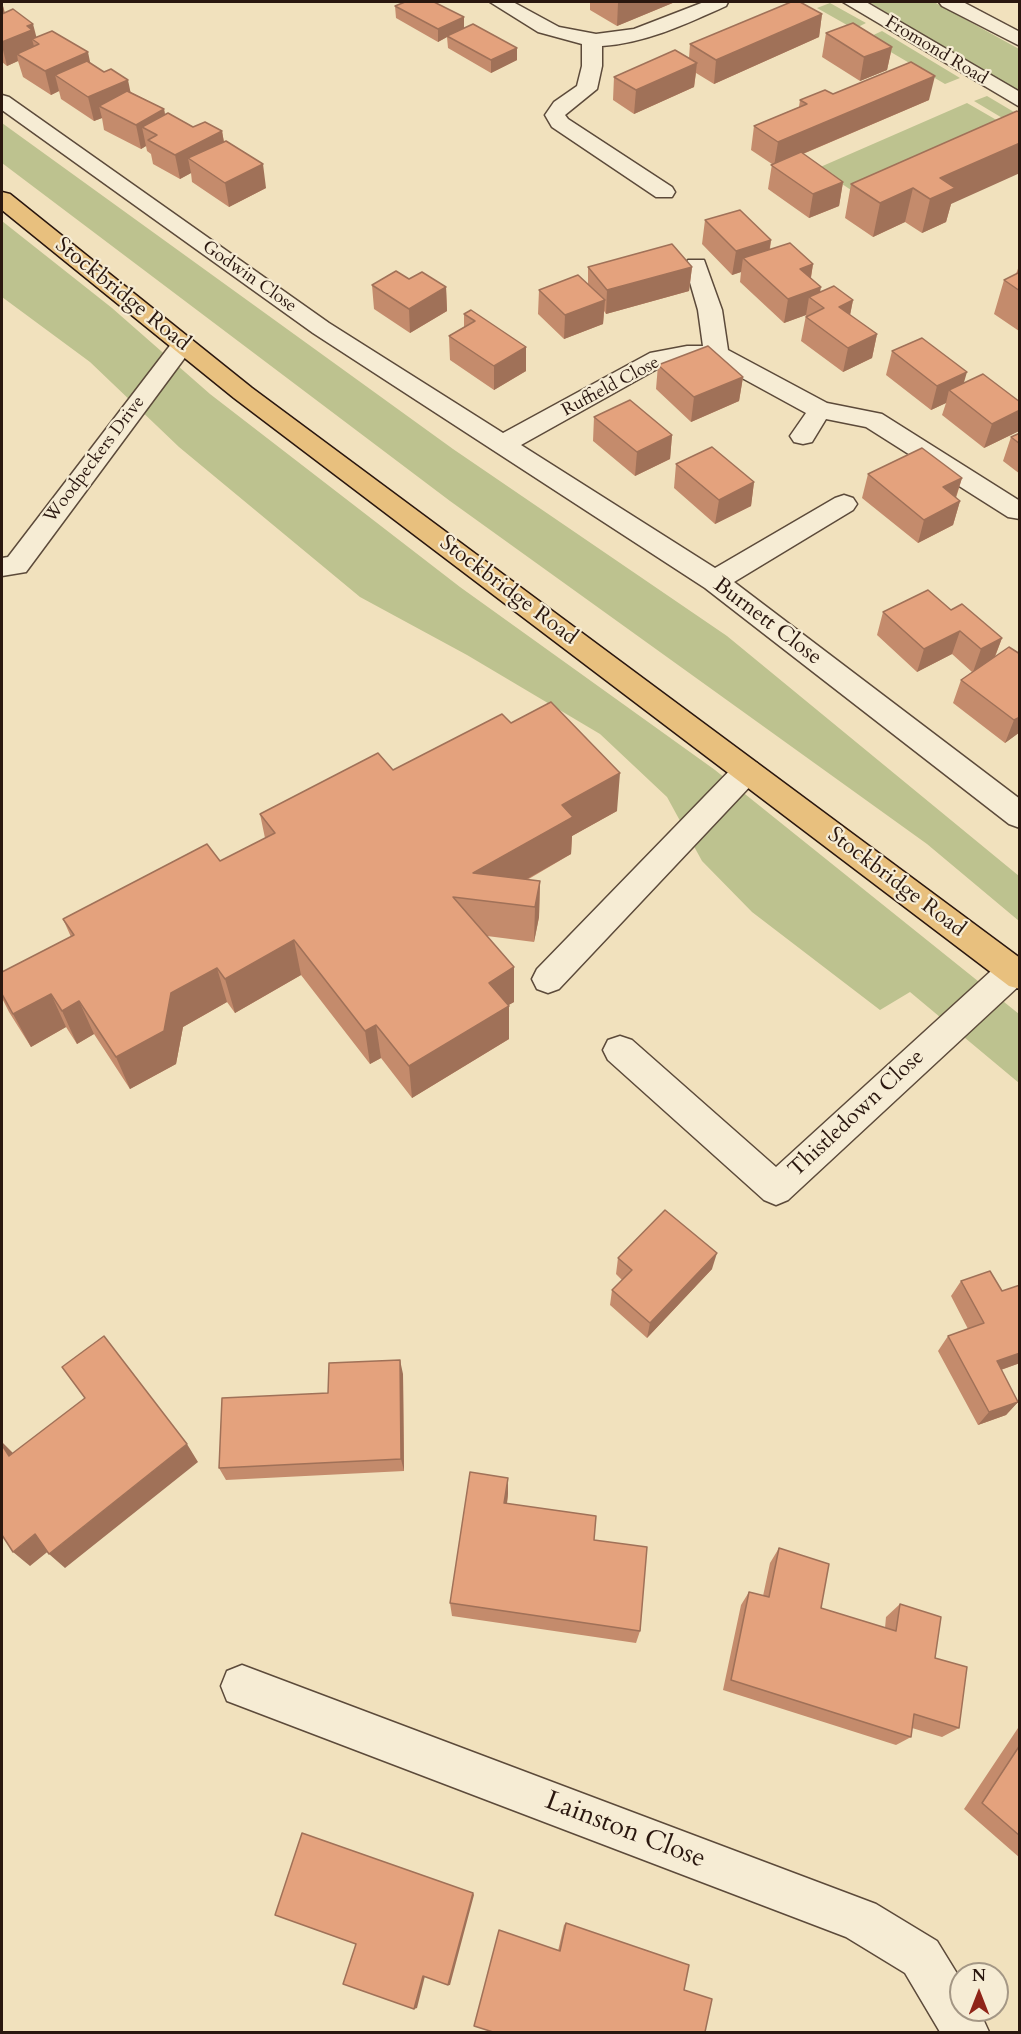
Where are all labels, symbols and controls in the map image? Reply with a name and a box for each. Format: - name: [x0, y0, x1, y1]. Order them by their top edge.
- street label: Fromond Road: [881, 12, 991, 90]
- street label: Stockbridge Road: [49, 233, 195, 357]
- street label: Godwin Close: [198, 236, 300, 318]
- street label: Ruffield Close: [559, 352, 663, 422]
- street label: Woodpeckers Drive: [40, 392, 150, 528]
- street label: Stockbridge Road: [434, 531, 582, 651]
- street label: Burnett Close: [708, 573, 826, 671]
- street label: Stockbridge Road: [822, 823, 970, 943]
- street label: Thistledown Close: [784, 1044, 930, 1184]
- street label: Lainston Close: [540, 1786, 710, 1876]
- north arrow: [949, 1962, 1009, 2022]
- text: N: [972, 1965, 986, 1987]

